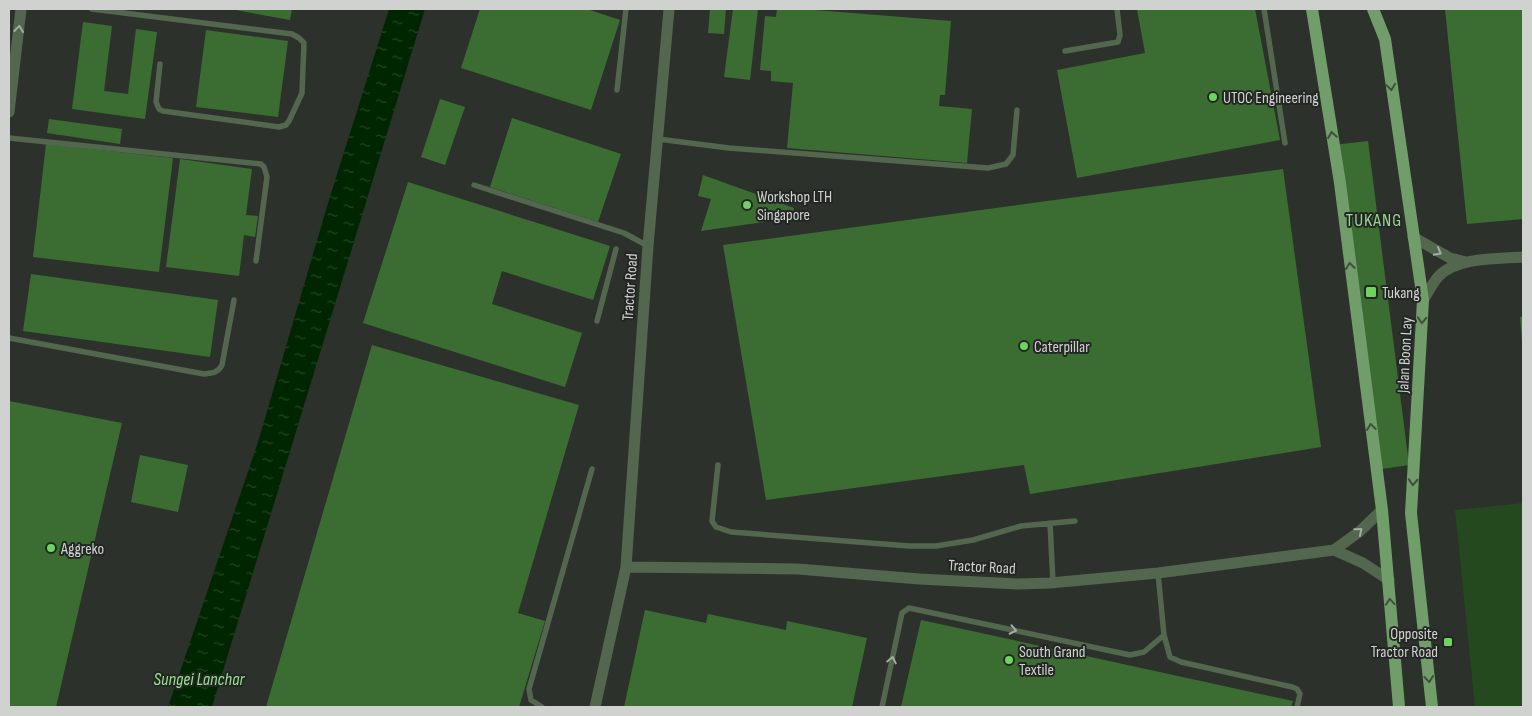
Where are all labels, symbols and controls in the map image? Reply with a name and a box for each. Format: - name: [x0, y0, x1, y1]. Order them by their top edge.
- one-way arrow: [13, 25, 24, 33]
- one-way arrow: [1386, 83, 1396, 92]
- place label: UTOC Engineering: [1223, 89, 1319, 108]
- marker: UTOC Engineering: [1207, 91, 1219, 103]
- one-way arrow: [1328, 131, 1338, 140]
- place label: Workshop LTH Singapore: [757, 188, 832, 225]
- marker: Workshop LTH Singapore: [741, 199, 753, 211]
- district label: TUKANG: [1346, 210, 1402, 231]
- one-way arrow: [1433, 246, 1442, 256]
- street label: Tractor Road: [619, 253, 642, 321]
- one-way arrow: [1345, 262, 1356, 270]
- place label: Tukang: [1382, 284, 1420, 303]
- marker: Tukang: [1364, 285, 1378, 299]
- one-way arrow: [1417, 316, 1428, 324]
- street label: Jalan Boon Lay: [1394, 317, 1417, 394]
- place label: Caterpillar: [1034, 338, 1090, 357]
- marker: Caterpillar: [1018, 340, 1030, 352]
- one-way arrow: [1366, 423, 1377, 431]
- one-way arrow: [1407, 478, 1418, 486]
- one-way arrow: [1353, 528, 1362, 537]
- place label: Aggreko: [60, 540, 104, 559]
- marker: Aggreko: [45, 542, 57, 554]
- street label: Tractor Road: [948, 556, 1016, 579]
- one-way arrow: [1385, 598, 1396, 606]
- one-way arrow: [1008, 624, 1017, 634]
- place label: Opposite Tractor Road: [1371, 625, 1438, 662]
- marker: Opposite Tractor Road: [1442, 636, 1454, 648]
- place label: South Grand Textile: [1019, 643, 1085, 680]
- marker: South Grand Textile: [1003, 654, 1015, 666]
- one-way arrow: [886, 655, 897, 664]
- water label: Sungei Lanchar: [154, 669, 245, 690]
- one-way arrow: [1423, 675, 1434, 683]

